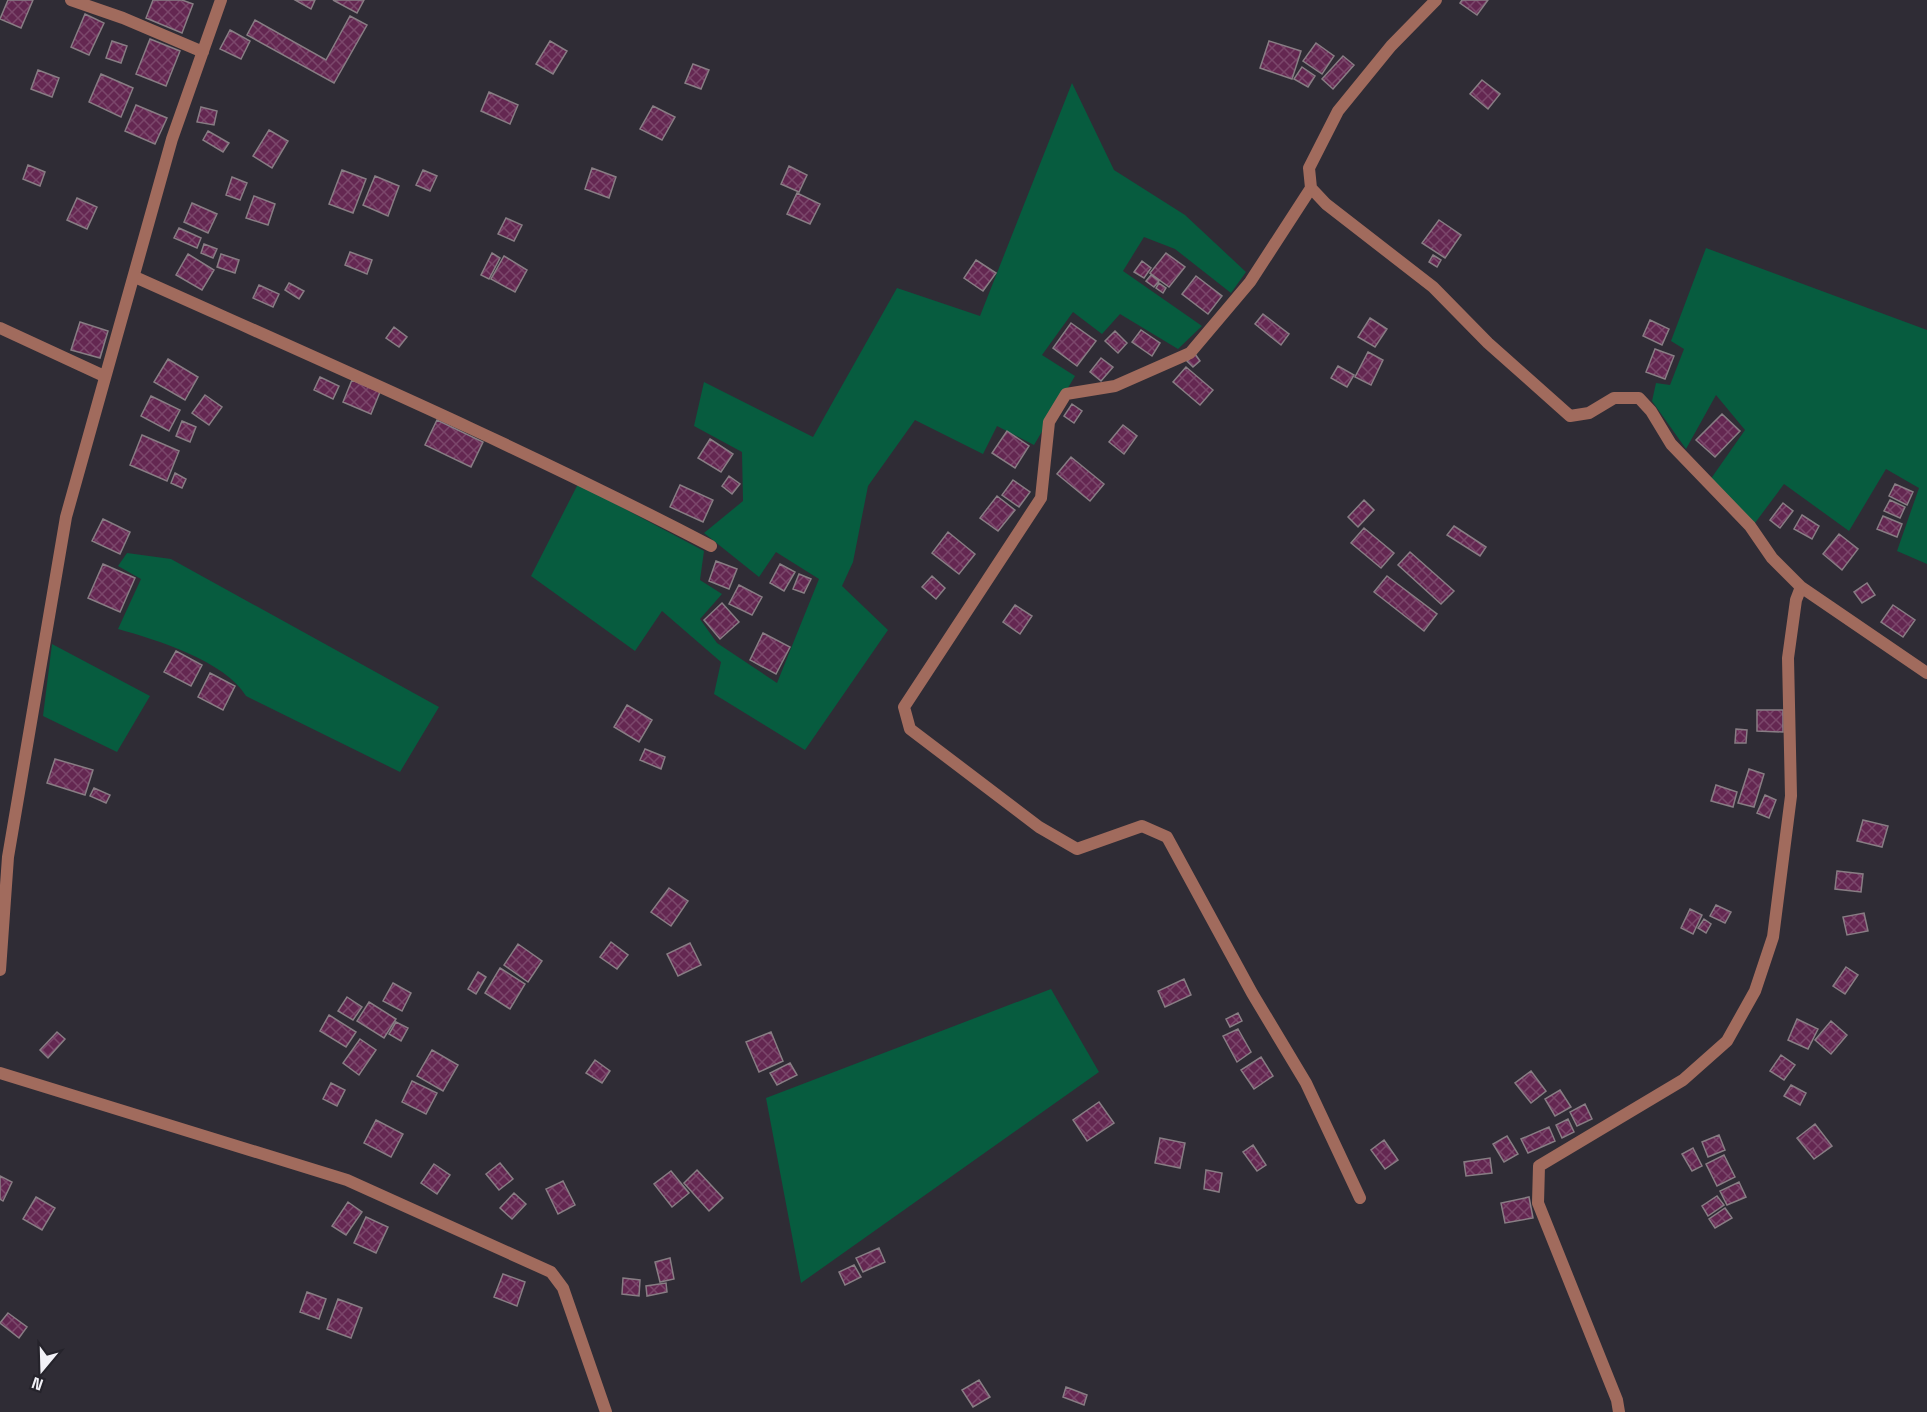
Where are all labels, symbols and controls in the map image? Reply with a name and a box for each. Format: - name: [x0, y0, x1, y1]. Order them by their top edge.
- north arrow: [12, 1340, 72, 1400]
- text: N: [29, 1372, 46, 1395]

